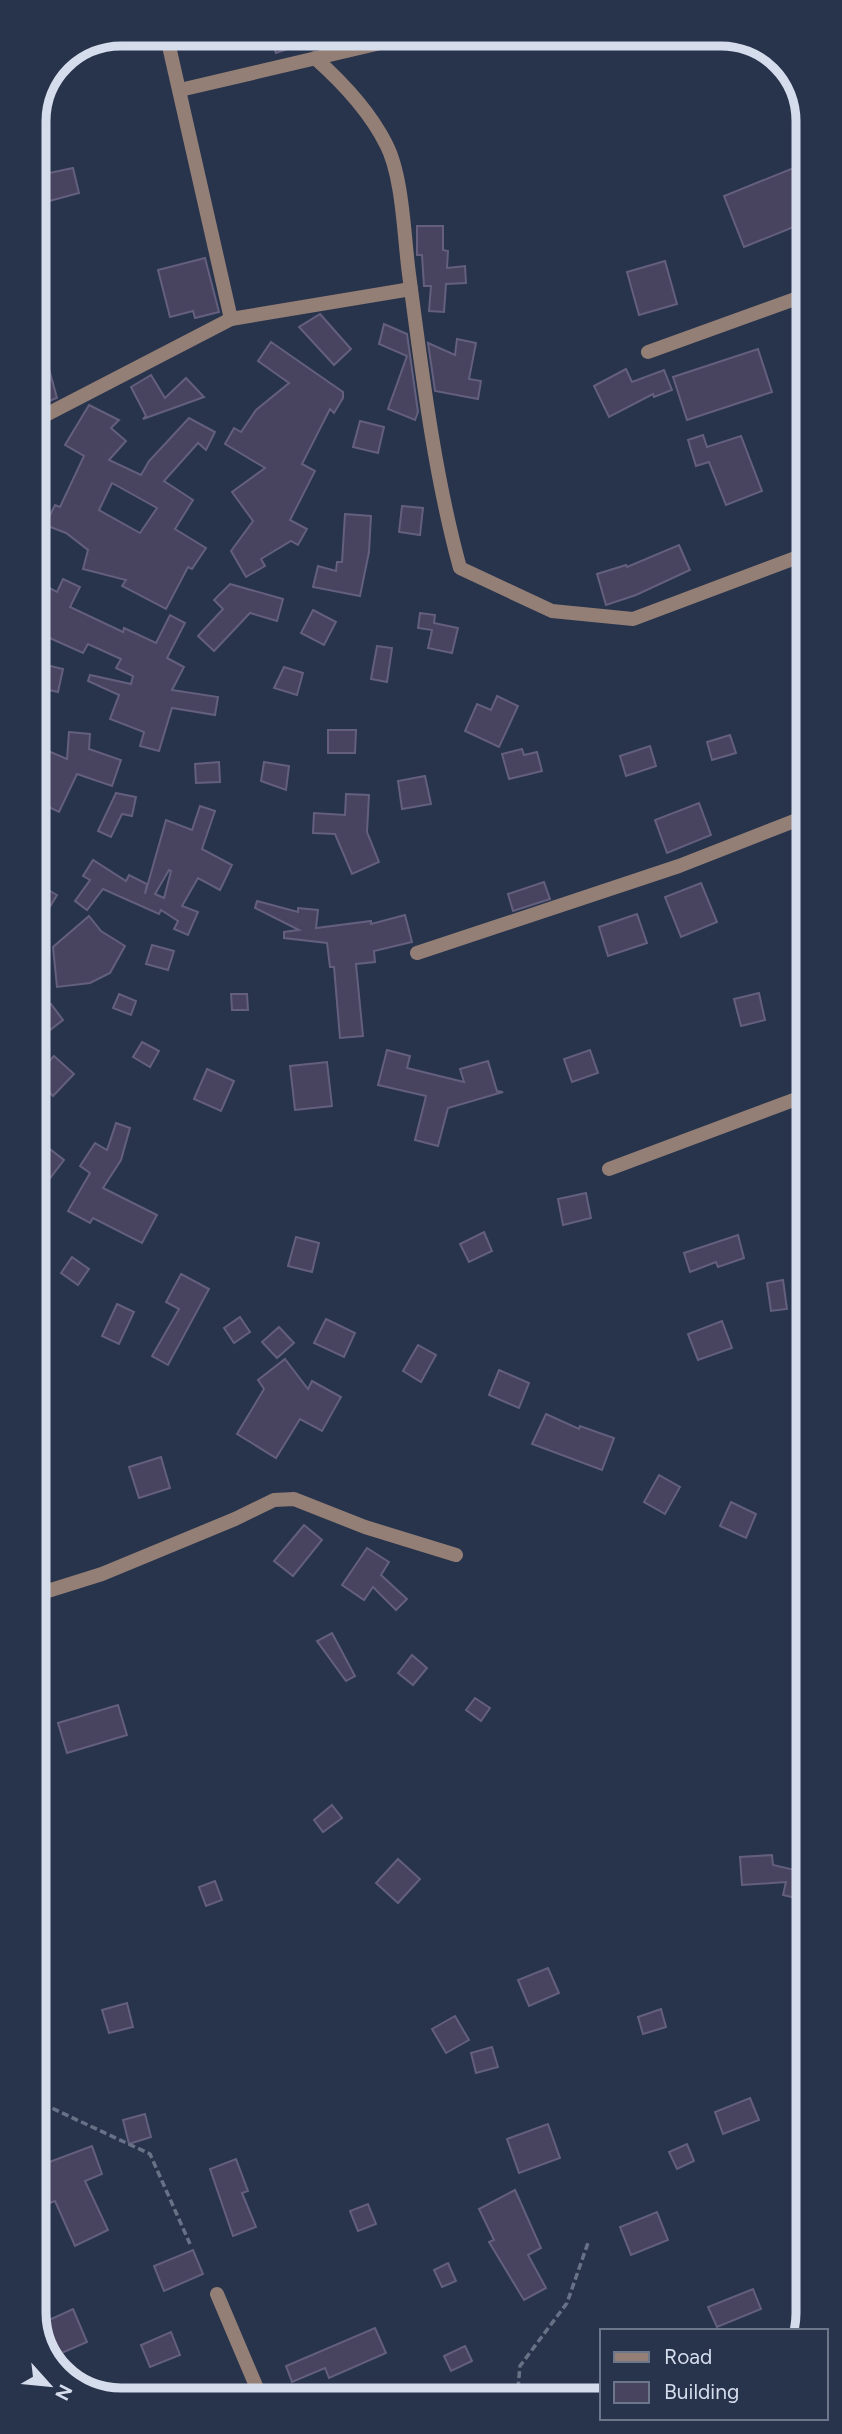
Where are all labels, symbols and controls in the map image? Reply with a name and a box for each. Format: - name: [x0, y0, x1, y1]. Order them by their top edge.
- legend: [600, 2329, 828, 2420]
- text: Road: [664, 2344, 712, 2369]
- north arrow: [14, 2350, 84, 2420]
- text: Building: [664, 2379, 739, 2404]
- text: N: [50, 2381, 77, 2404]

